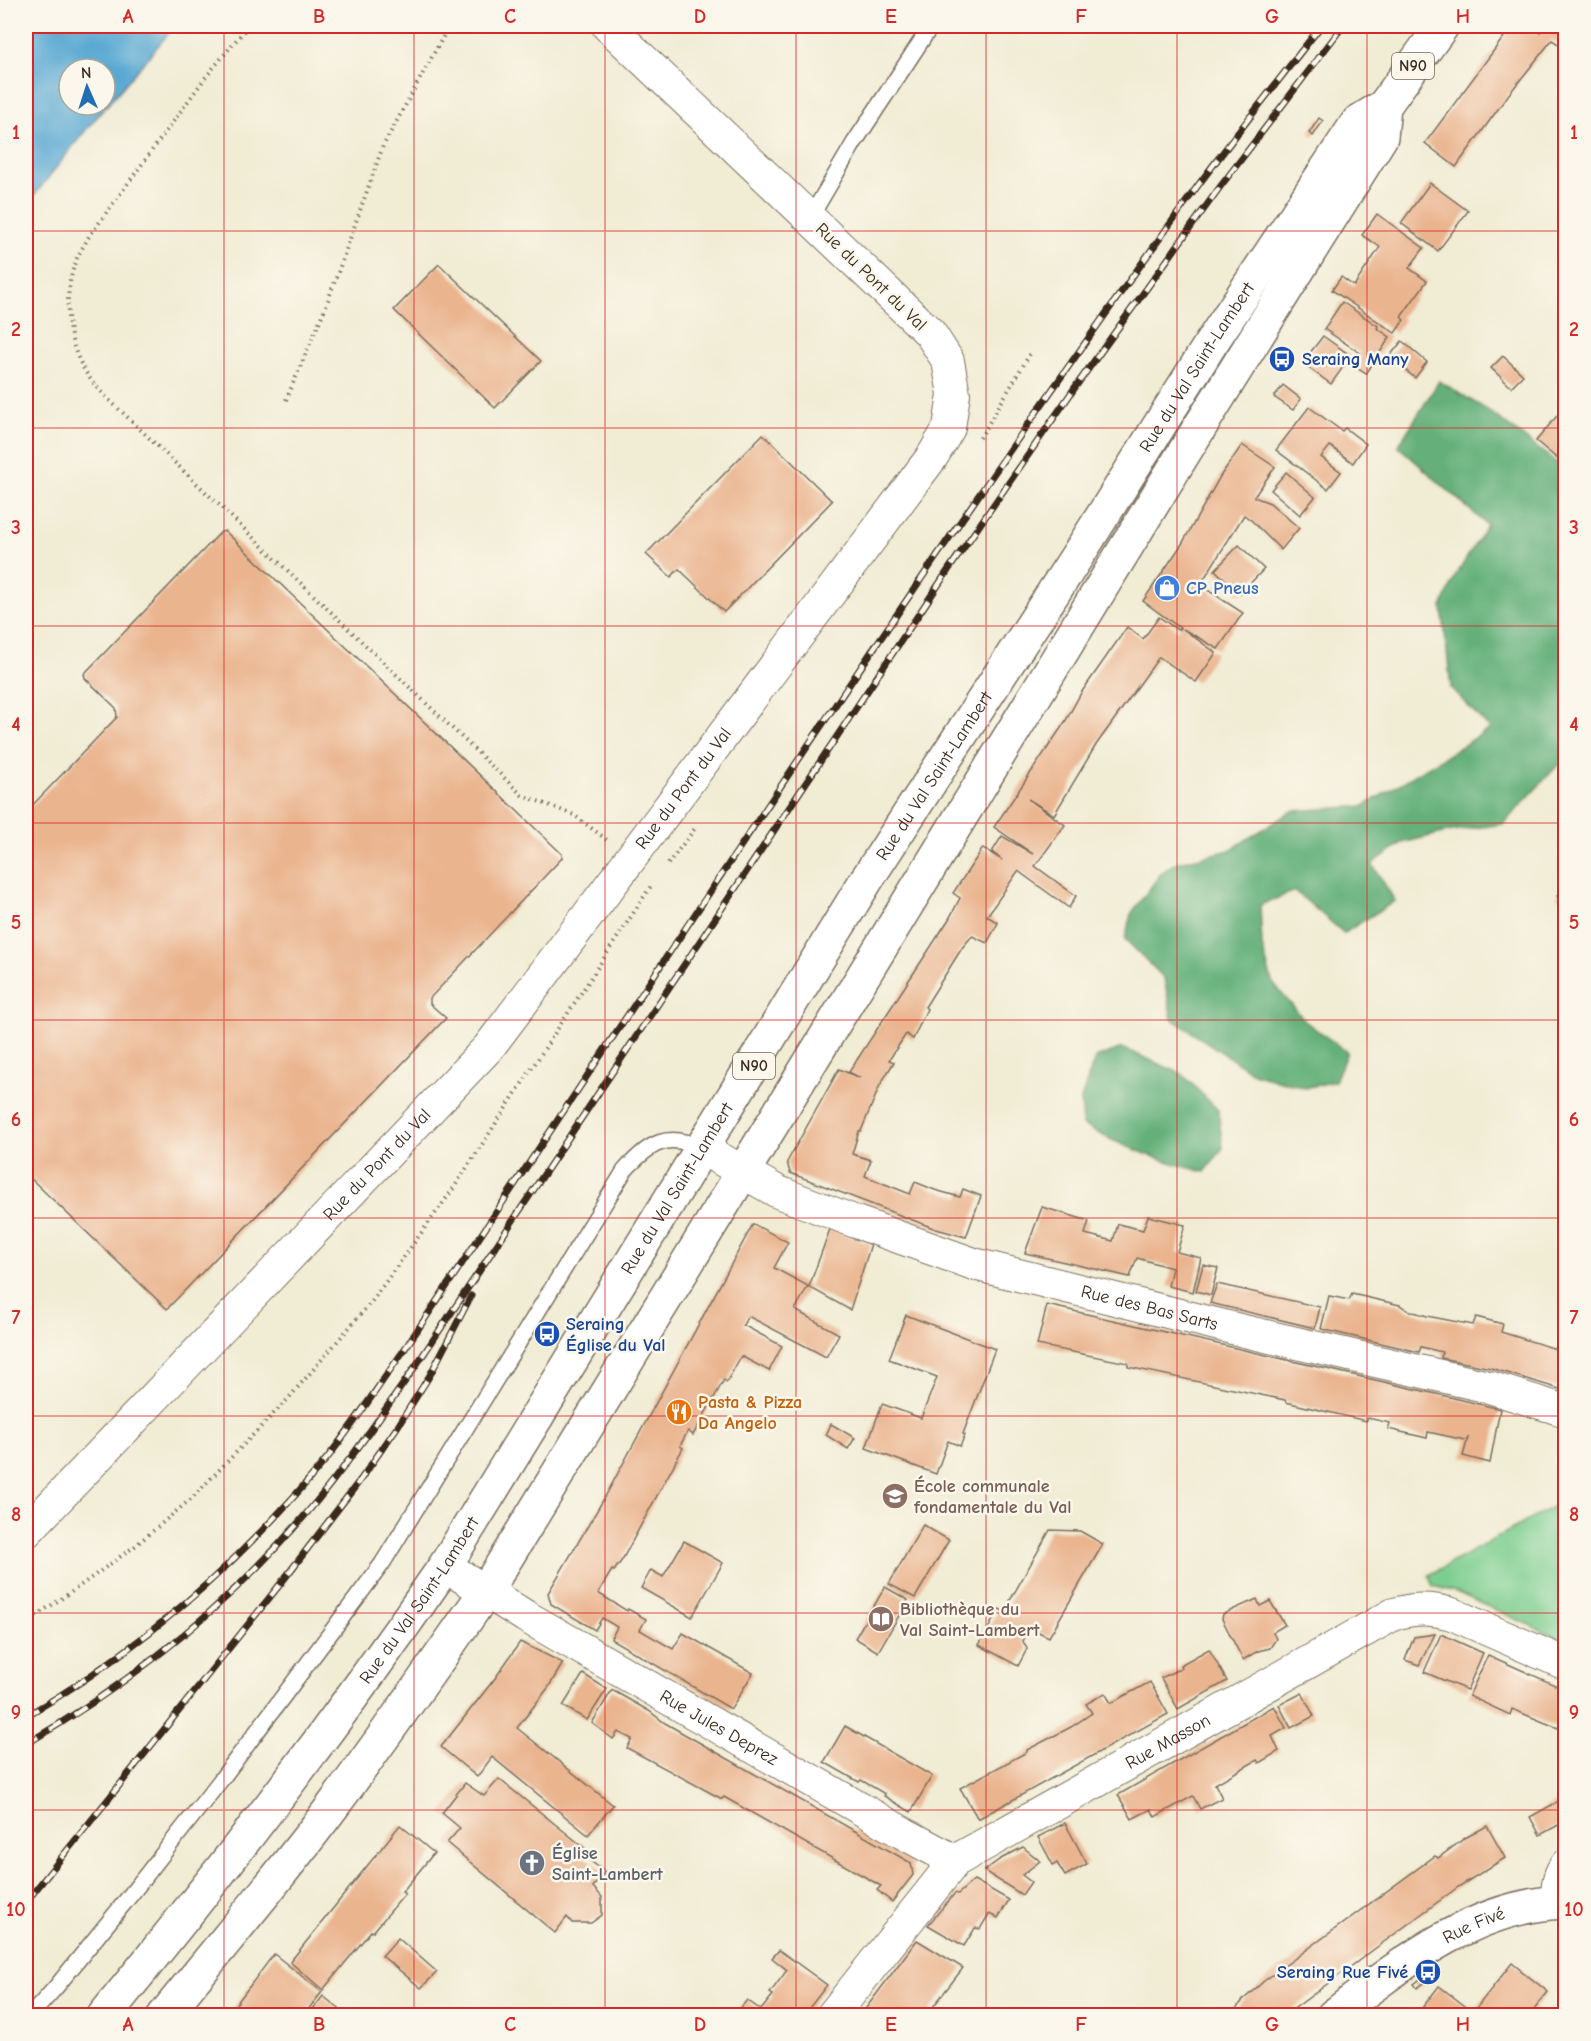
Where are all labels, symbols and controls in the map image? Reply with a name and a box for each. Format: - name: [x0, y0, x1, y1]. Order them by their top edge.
- text: A: [122, 5, 134, 28]
- text: B: [313, 5, 325, 28]
- text: C: [504, 5, 516, 28]
- text: D: [694, 5, 706, 28]
- text: E: [885, 5, 897, 28]
- text: F: [1075, 5, 1087, 28]
- text: G: [1265, 5, 1279, 28]
- text: H: [1456, 5, 1470, 28]
- road number: N90: [1392, 53, 1434, 79]
- north arrow: [57, 57, 117, 117]
- text: N: [81, 64, 92, 82]
- text: 1: [12, 121, 20, 144]
- text: 1: [1570, 121, 1578, 144]
- street label: Rue du Pont du Val: [811, 219, 931, 335]
- street label: Rue du Val Saint-Lambert: [1135, 278, 1259, 456]
- text: 2: [11, 318, 21, 341]
- text: 2: [1569, 318, 1579, 341]
- bus stop icon: Seraing Many: [1267, 344, 1297, 374]
- place label: Seraing Many: [1302, 349, 1409, 370]
- text: 3: [11, 516, 21, 539]
- text: 3: [1569, 516, 1579, 539]
- shop icon: CP Pneus: [1152, 573, 1182, 603]
- place label: CP Pneus: [1186, 578, 1259, 599]
- street label: Rue du Val Saint-Lambert: [871, 687, 997, 864]
- text: 4: [11, 713, 21, 736]
- text: 4: [1569, 713, 1579, 736]
- street label: Rue du Pont du Val: [631, 723, 736, 853]
- text: 5: [11, 911, 21, 934]
- text: 5: [1569, 911, 1579, 934]
- road number: N90: [733, 1053, 775, 1079]
- street label: Rue du Val Saint-Lambert: [616, 1098, 738, 1278]
- street label: Rue du Pont du Val: [319, 1104, 435, 1225]
- text: 6: [11, 1108, 21, 1131]
- text: 6: [1569, 1108, 1579, 1131]
- street label: Rue des Bas Sarts: [1079, 1280, 1220, 1335]
- text: 7: [12, 1306, 21, 1329]
- text: 7: [1570, 1306, 1579, 1329]
- place label: Seraing Église du Val: [566, 1314, 666, 1356]
- bus stop icon: Seraing Église du Val: [532, 1319, 562, 1349]
- place label: Pasta & Pizza Da Angelo: [698, 1392, 802, 1434]
- restaurant icon: Pasta & Pizza Da Angelo: [664, 1397, 694, 1427]
- place label: École communale fondamentale du Val: [913, 1475, 1072, 1518]
- school or university icon: École communale fondamentale du Val: [880, 1481, 910, 1511]
- text: 8: [11, 1503, 21, 1526]
- text: 8: [1569, 1503, 1579, 1526]
- street label: Rue du Val Saint-Lambert: [355, 1512, 484, 1688]
- place label: Bibliothèque du Val Saint-Lambert: [900, 1599, 1040, 1641]
- library icon: Bibliothèque du Val Saint-Lambert: [866, 1604, 896, 1634]
- street label: Rue Jules Deprez: [656, 1685, 782, 1770]
- text: 9: [11, 1701, 21, 1724]
- text: 9: [1569, 1701, 1579, 1724]
- street label: Rue Masson: [1122, 1709, 1214, 1773]
- place label: Église Saint-Lambert: [552, 1842, 664, 1885]
- church icon: Église Saint-Lambert: [517, 1848, 547, 1878]
- text: 10: [6, 1898, 26, 1921]
- text: 10: [1564, 1898, 1584, 1921]
- street label: Rue Fivé: [1439, 1902, 1507, 1948]
- bus stop icon: Seraing Rue Fivé: [1413, 1957, 1443, 1987]
- place label: Seraing Rue Fivé: [1277, 1962, 1408, 1983]
- text: A: [122, 2013, 134, 2036]
- text: B: [313, 2013, 325, 2036]
- text: C: [504, 2013, 516, 2036]
- text: D: [694, 2013, 706, 2036]
- text: E: [885, 2013, 897, 2036]
- text: F: [1075, 2013, 1087, 2036]
- text: G: [1265, 2013, 1279, 2036]
- text: H: [1456, 2013, 1470, 2036]

